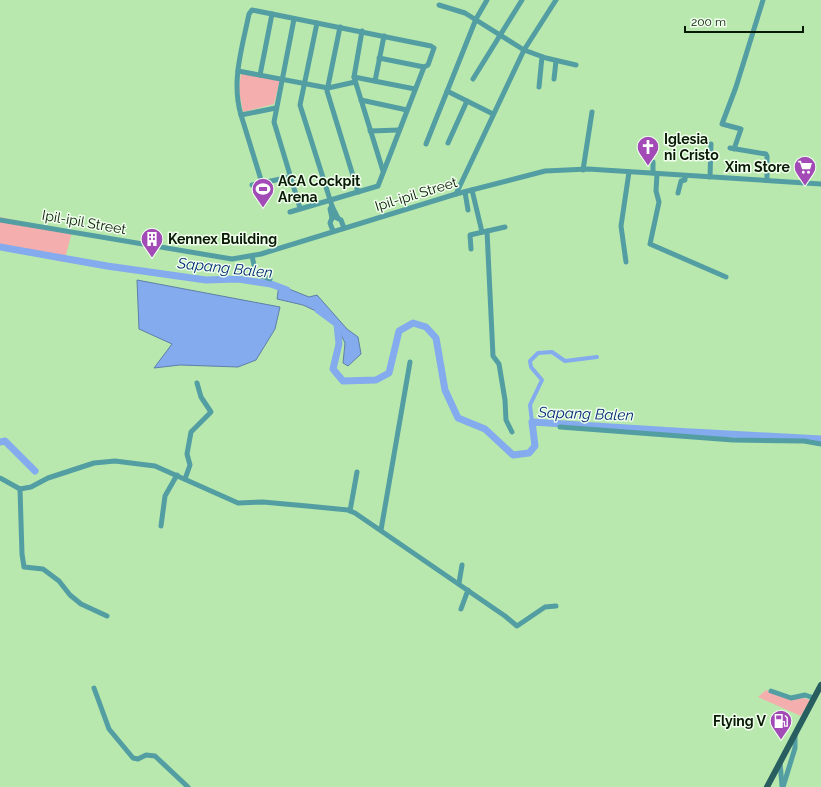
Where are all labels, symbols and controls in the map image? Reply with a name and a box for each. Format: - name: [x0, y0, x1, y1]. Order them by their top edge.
- scale bar: [685, 8, 803, 34]
- text: 200 m: [691, 15, 726, 29]
- place label: Iglesia ni Cristo: [664, 131, 719, 163]
- church icon: Iglesia ni Cristo: [635, 134, 661, 167]
- supermarket icon: Xim Store: [792, 154, 818, 187]
- place label: Xim Store: [724, 159, 791, 175]
- place label: ACA Cockpit Arena: [278, 173, 361, 205]
- street label: Ipil-ipil Street: [373, 174, 459, 214]
- sports icon: ACA Cockpit Arena: [250, 176, 276, 209]
- street label: Ipil-ipil Street: [41, 207, 128, 237]
- building icon: Kennex Building: [139, 226, 165, 259]
- place label: Kennex Building: [168, 231, 277, 247]
- water label: Sapang Balen: [176, 254, 273, 282]
- water label: Sapang Balen: [537, 403, 634, 425]
- fuel station icon: Flying V: [768, 708, 794, 741]
- place label: Flying V: [713, 713, 767, 729]

